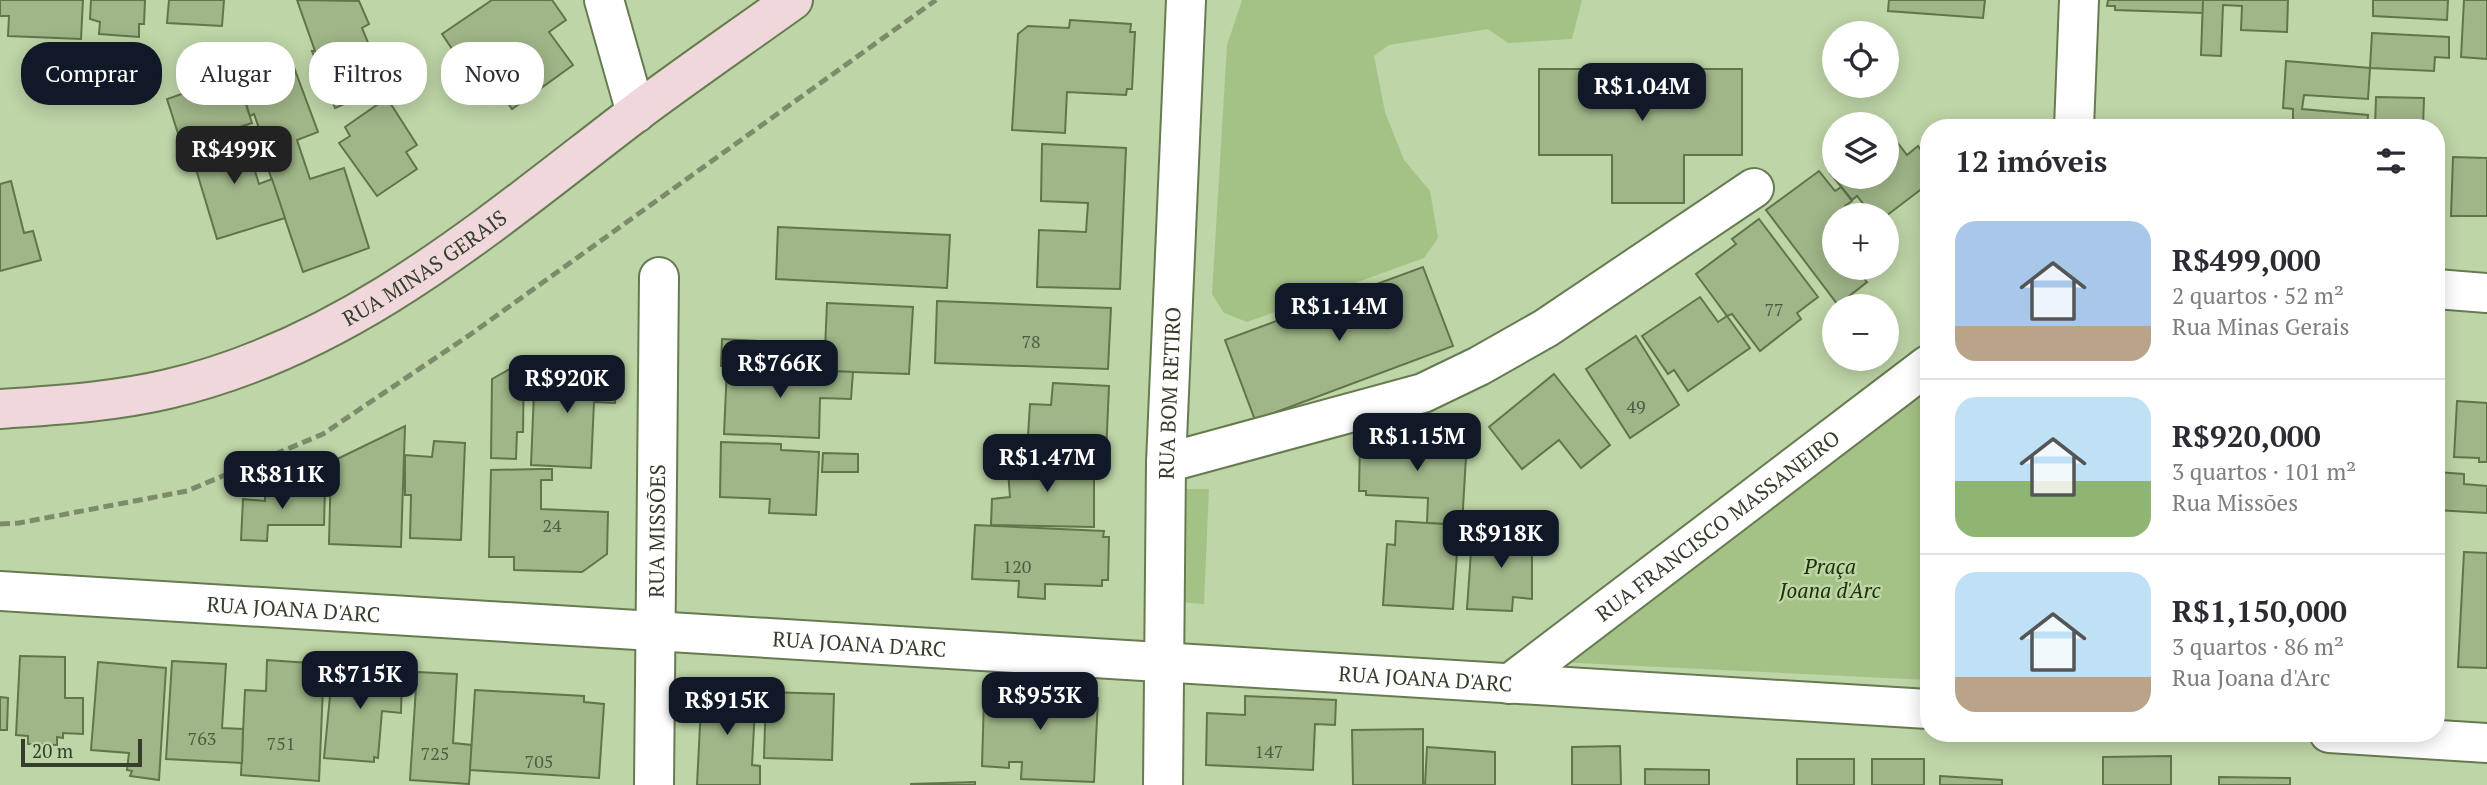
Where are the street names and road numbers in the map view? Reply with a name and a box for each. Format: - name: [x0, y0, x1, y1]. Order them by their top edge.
- street label: RUA MINAS GERAIS: [337, 203, 512, 332]
- street label: RUA BOM RETIRO: [1152, 306, 1187, 479]
- street label: RUA FRANCISCO MASSANEIRO: [1590, 423, 1845, 627]
- street label: RUA MISSÕES: [642, 464, 671, 598]
- street label: RUA JOANA D'ARC: [206, 590, 381, 628]
- street label: RUA JOANA D'ARC: [772, 624, 947, 663]
- street label: RUA JOANA D'ARC: [1338, 659, 1513, 698]

